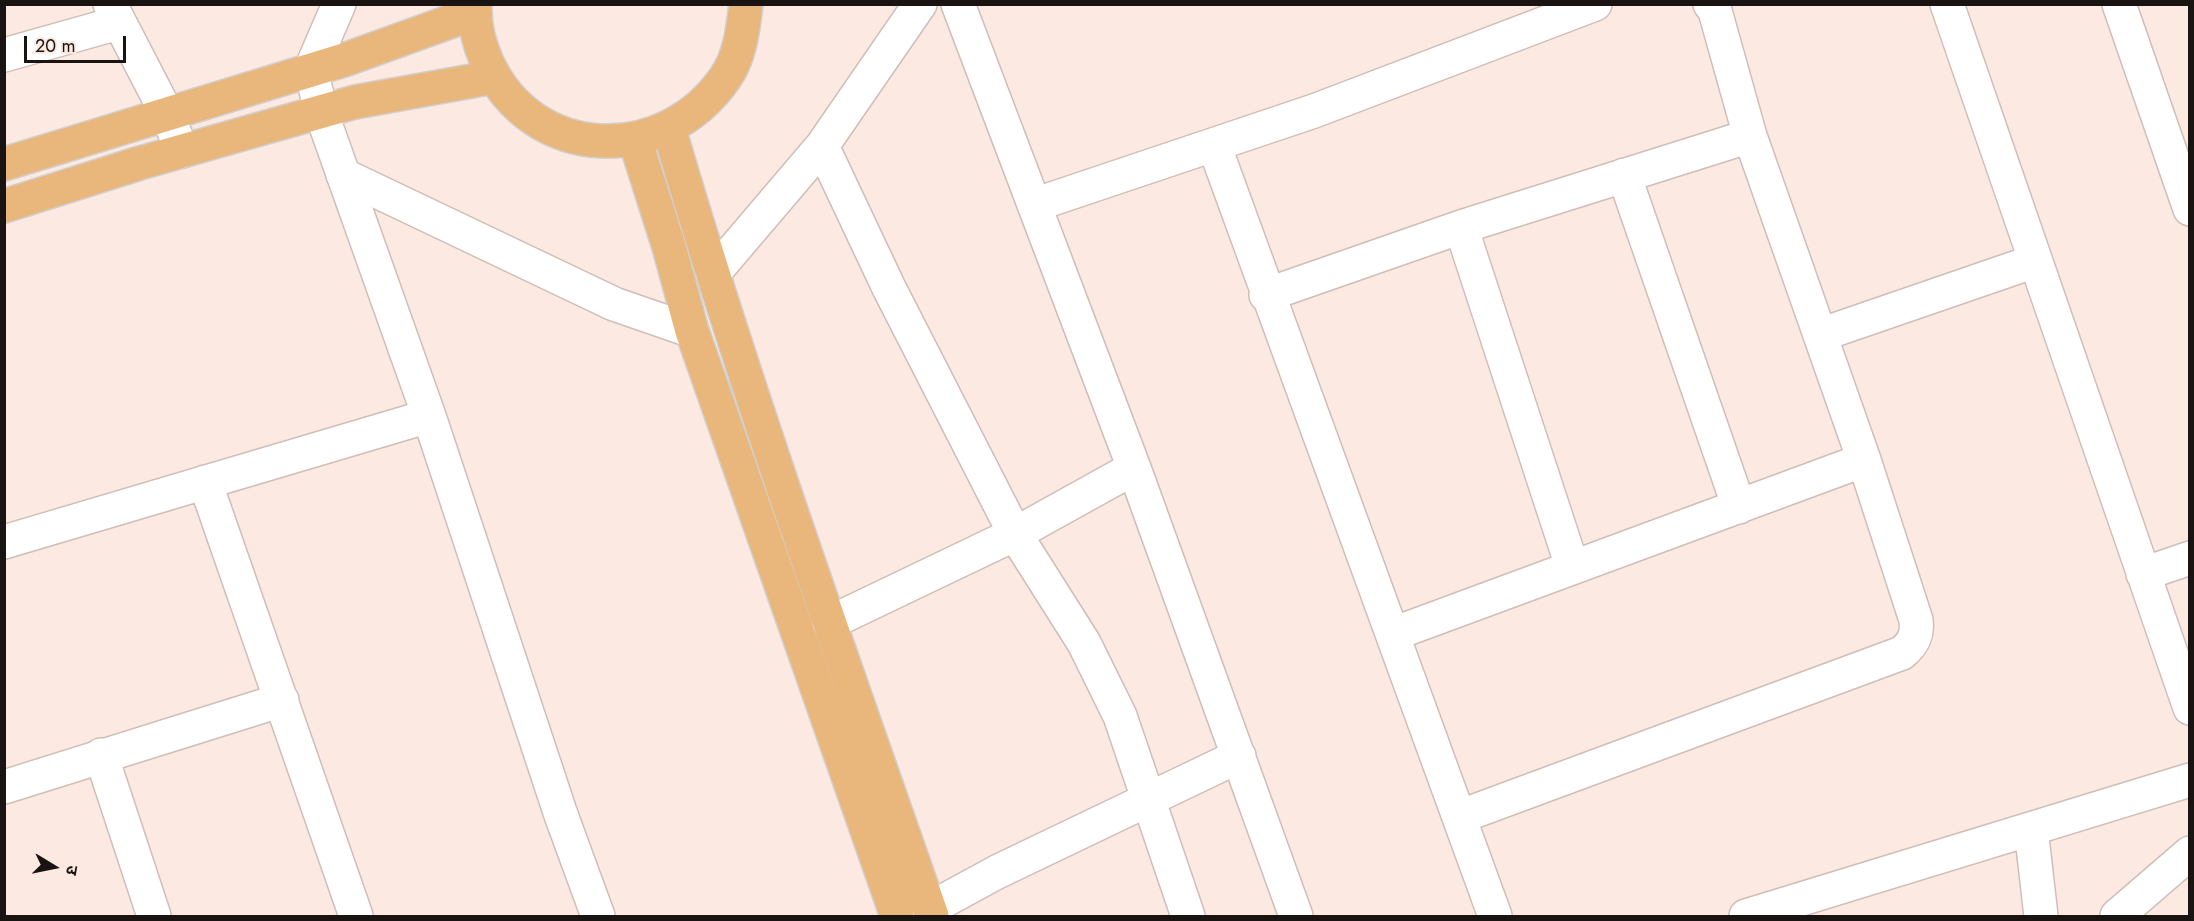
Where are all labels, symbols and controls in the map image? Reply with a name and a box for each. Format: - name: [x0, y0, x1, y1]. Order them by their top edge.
- scale bar: [27, 24, 129, 62]
- text: 20 m: [35, 33, 75, 59]
- north arrow: [24, 837, 84, 897]
- text: उ: [60, 864, 84, 877]

